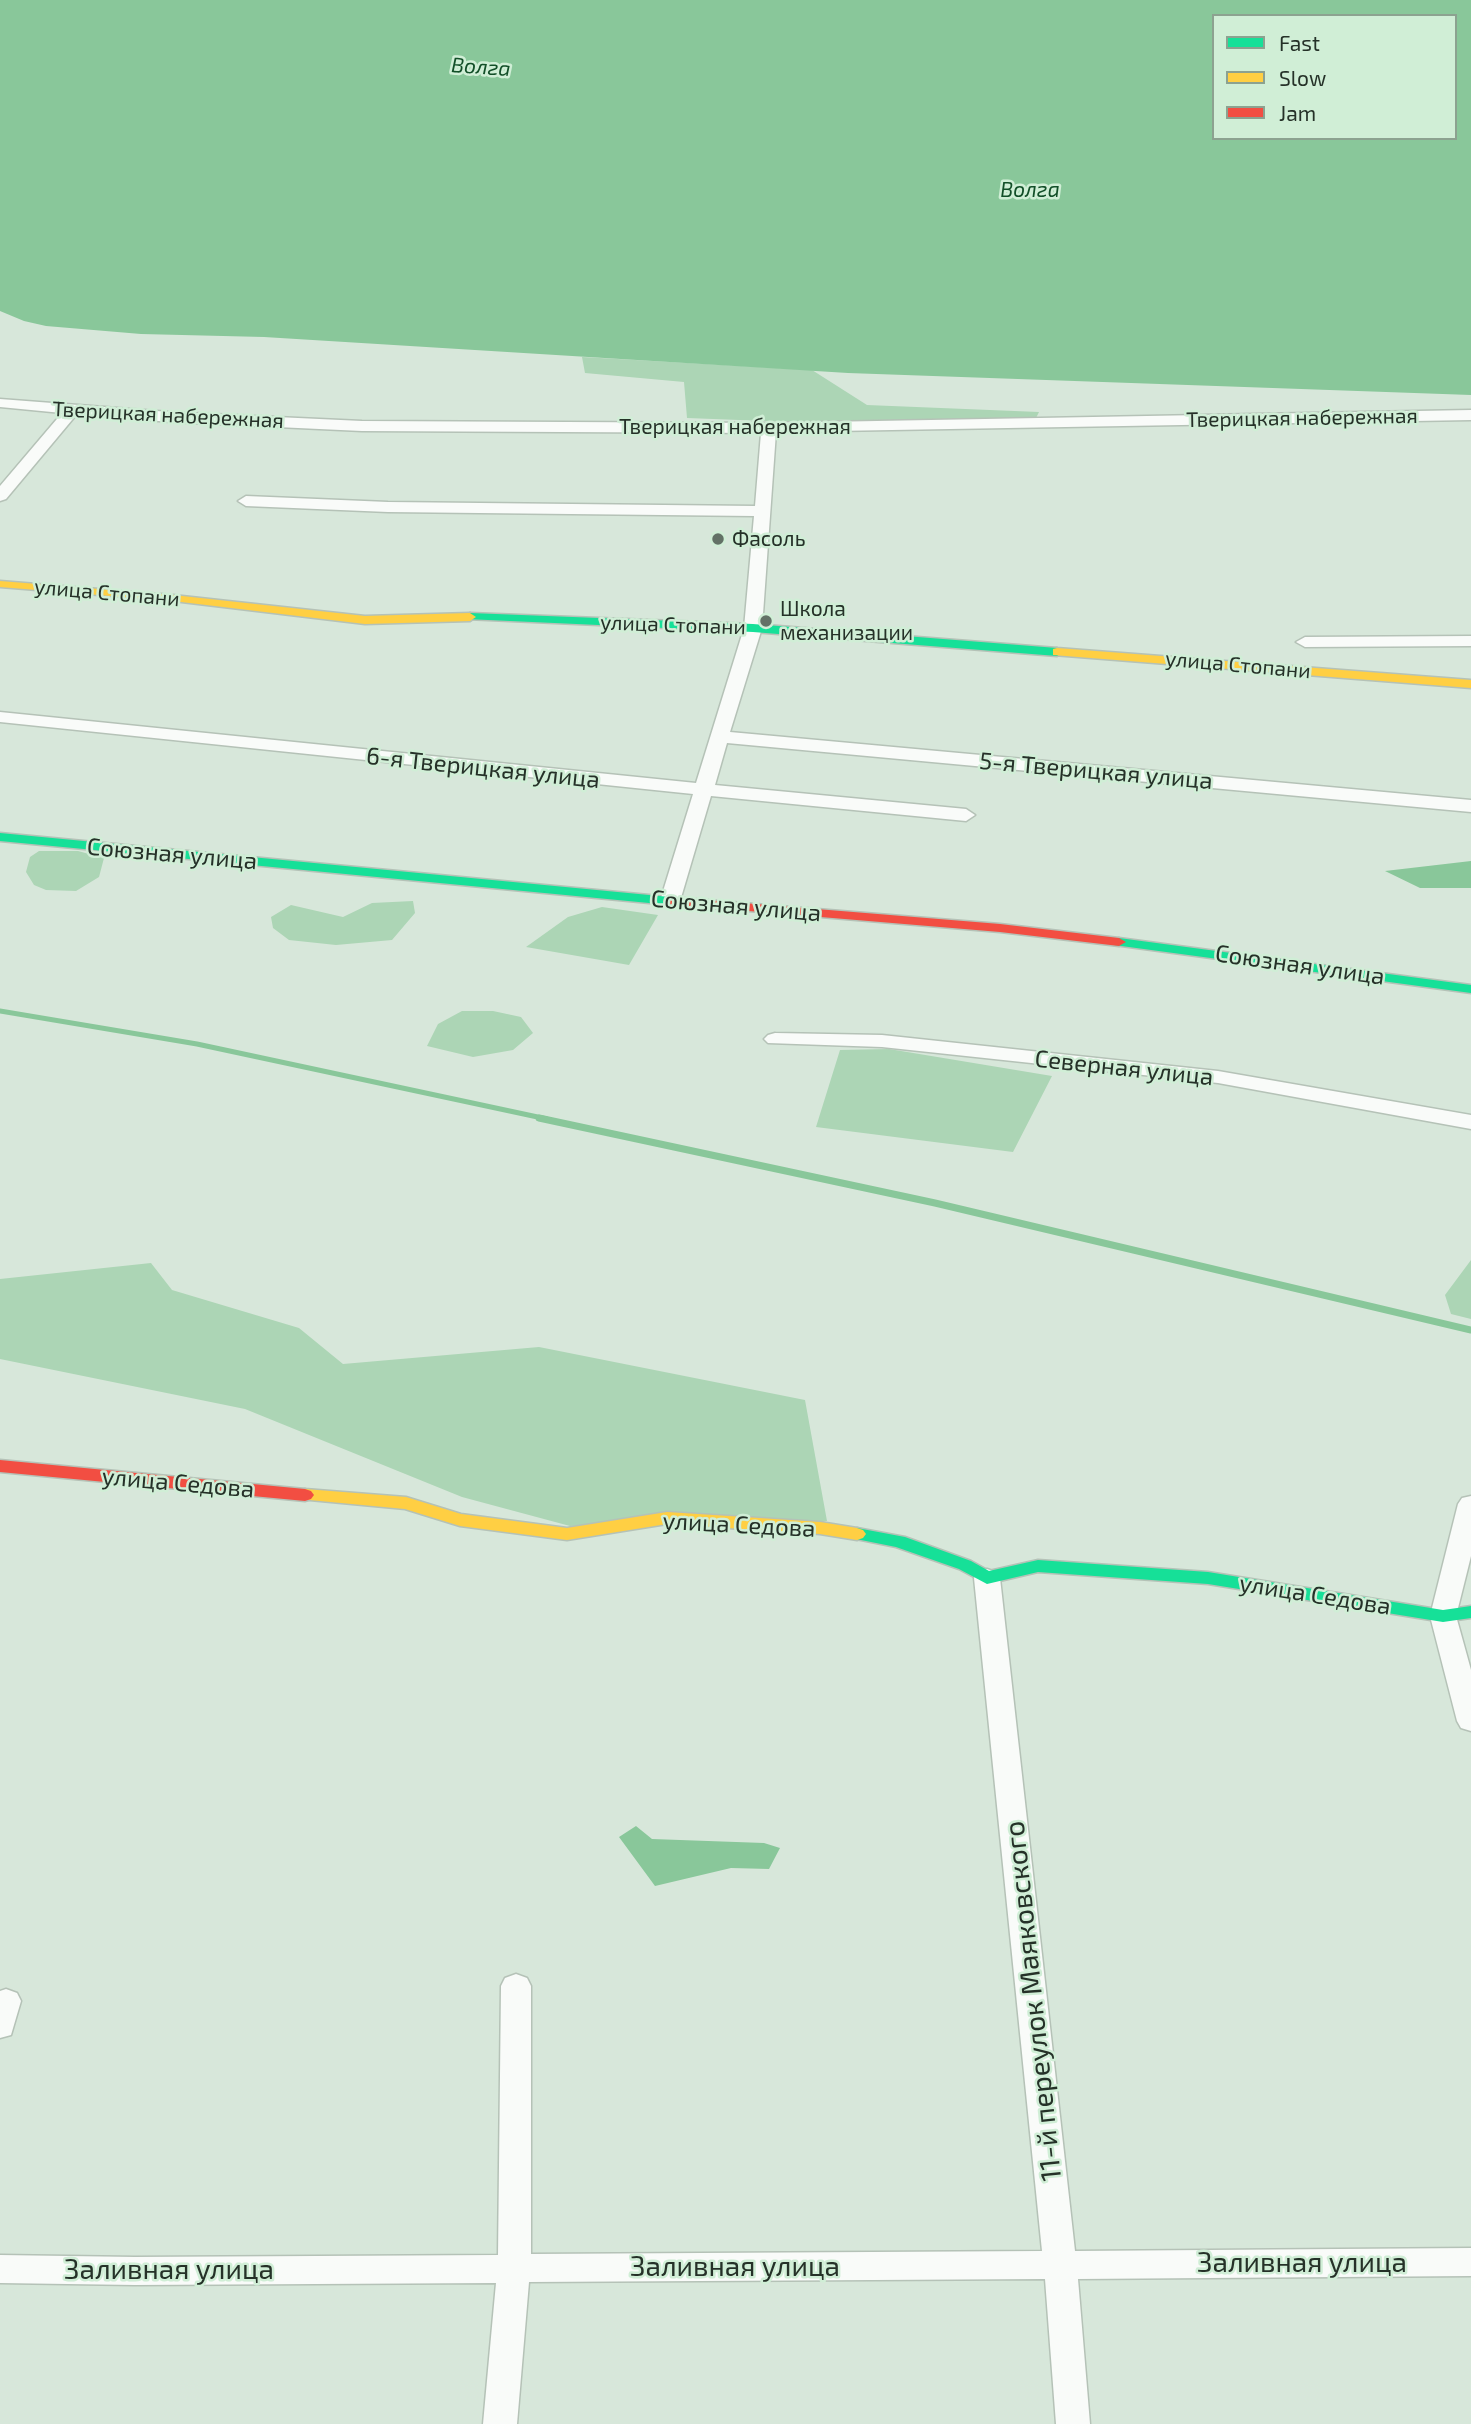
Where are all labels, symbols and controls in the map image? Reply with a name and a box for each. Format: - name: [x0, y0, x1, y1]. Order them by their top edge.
- legend: [1212, 14, 1457, 140]
- text: Fast: [1279, 30, 1320, 55]
- water label: Волга: [450, 52, 512, 82]
- text: Slow: [1279, 65, 1326, 90]
- text: Jam: [1279, 100, 1316, 125]
- water label: Волга: [1000, 177, 1060, 203]
- street label: Тверицкая набережная: [52, 396, 284, 434]
- street label: Тверицкая набережная: [1186, 403, 1418, 433]
- street label: Тверицкая набережная: [619, 414, 851, 440]
- place label: Фасоль: [732, 526, 805, 552]
- marker: Фасоль: [710, 531, 726, 547]
- street label: улица Стопани: [33, 574, 181, 612]
- place label: Школа механизации: [780, 596, 913, 646]
- street label: улица Стопани: [600, 610, 746, 640]
- marker: Школа механизации: [758, 613, 774, 629]
- street label: улица Стопани: [1164, 646, 1312, 684]
- street label: 6-я Тверицкая улица: [365, 741, 601, 795]
- street label: 5-я Тверицкая улица: [978, 746, 1214, 796]
- street label: Союзная улица: [86, 832, 258, 876]
- street label: Союзная улица: [650, 884, 822, 928]
- street label: Союзная улица: [1213, 939, 1387, 991]
- street label: Северная улица: [1033, 1044, 1215, 1092]
- street label: улица Седова: [101, 1462, 255, 1504]
- street label: улица Седова: [662, 1507, 816, 1543]
- street label: улица Седова: [1237, 1569, 1393, 1621]
- street label: 11-й переулок Маяковского: [997, 1819, 1069, 2183]
- street label: Заливная улица: [1197, 2246, 1407, 2280]
- street label: Заливная улица: [630, 2250, 840, 2284]
- street label: Заливная улица: [64, 2253, 274, 2287]

